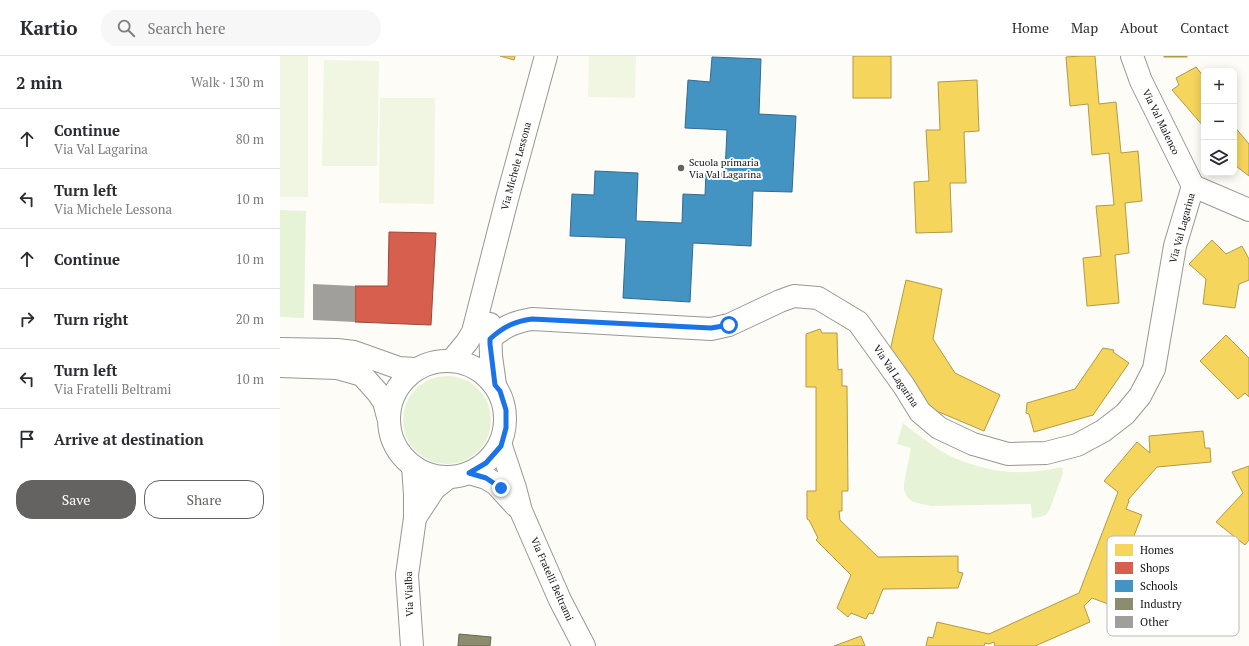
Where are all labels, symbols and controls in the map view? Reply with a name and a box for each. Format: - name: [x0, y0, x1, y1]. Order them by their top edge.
- search box: [101, 10, 381, 46]
- text: Kartio: [20, 15, 77, 40]
- icon: search: [115, 17, 137, 39]
- text: Search here: [147, 18, 225, 38]
- text: Home: [1012, 18, 1049, 37]
- text: Map: [1071, 18, 1098, 37]
- text: About: [1120, 18, 1158, 37]
- text: Contact: [1180, 18, 1229, 37]
- map controls: [1201, 68, 1237, 176]
- button: +: [1201, 68, 1237, 104]
- text: 2 min: [16, 71, 63, 94]
- text: Walk · 130 m: [191, 73, 264, 91]
- street label: Via Val Malenco: [1140, 87, 1183, 157]
- button: −: [1201, 104, 1237, 140]
- text: Continue: [54, 120, 120, 140]
- street label: Via Michele Lessona: [498, 120, 534, 212]
- icon: ahead: [16, 128, 38, 150]
- text: 80 m: [236, 130, 264, 148]
- text: Via Val Lagarina: [54, 140, 148, 158]
- button: layers: [1201, 140, 1237, 176]
- place label: Scuola primaria Via Val Lagarina: [689, 156, 761, 181]
- marker: Scuola primaria Via Val Lagarina: [676, 163, 686, 173]
- text: Turn left: [54, 180, 118, 200]
- icon: left: [16, 188, 38, 210]
- text: 10 m: [236, 190, 264, 208]
- street label: Via Val Lagarina: [1166, 191, 1198, 265]
- text: Via Michele Lessona: [54, 200, 172, 218]
- icon: ahead: [16, 248, 38, 270]
- text: Continue: [54, 249, 120, 269]
- text: 10 m: [236, 250, 264, 268]
- icon: right: [16, 308, 38, 330]
- text: Turn right: [54, 309, 129, 329]
- text: 20 m: [236, 310, 264, 328]
- route start: [720, 316, 738, 334]
- street label: Via Val Lagarina: [870, 342, 922, 410]
- text: Turn left: [54, 360, 118, 380]
- icon: left: [16, 368, 38, 390]
- text: 10 m: [236, 370, 264, 388]
- text: Via Fratelli Beltrami: [54, 380, 171, 398]
- icon: arrive: [16, 428, 38, 450]
- text: Arrive at destination: [54, 429, 204, 449]
- route end: [492, 479, 510, 497]
- button: Save: [16, 480, 136, 519]
- button: Share: [144, 480, 264, 519]
- street label: Via Fratelli Beltrami: [528, 535, 576, 623]
- legend: [1107, 536, 1239, 636]
- text: Homes: [1140, 543, 1174, 557]
- text: Shops: [1140, 561, 1170, 575]
- street label: Via Vialba: [402, 571, 416, 617]
- text: Schools: [1140, 579, 1178, 593]
- text: Industry: [1140, 597, 1182, 611]
- text: Other: [1140, 615, 1169, 629]

